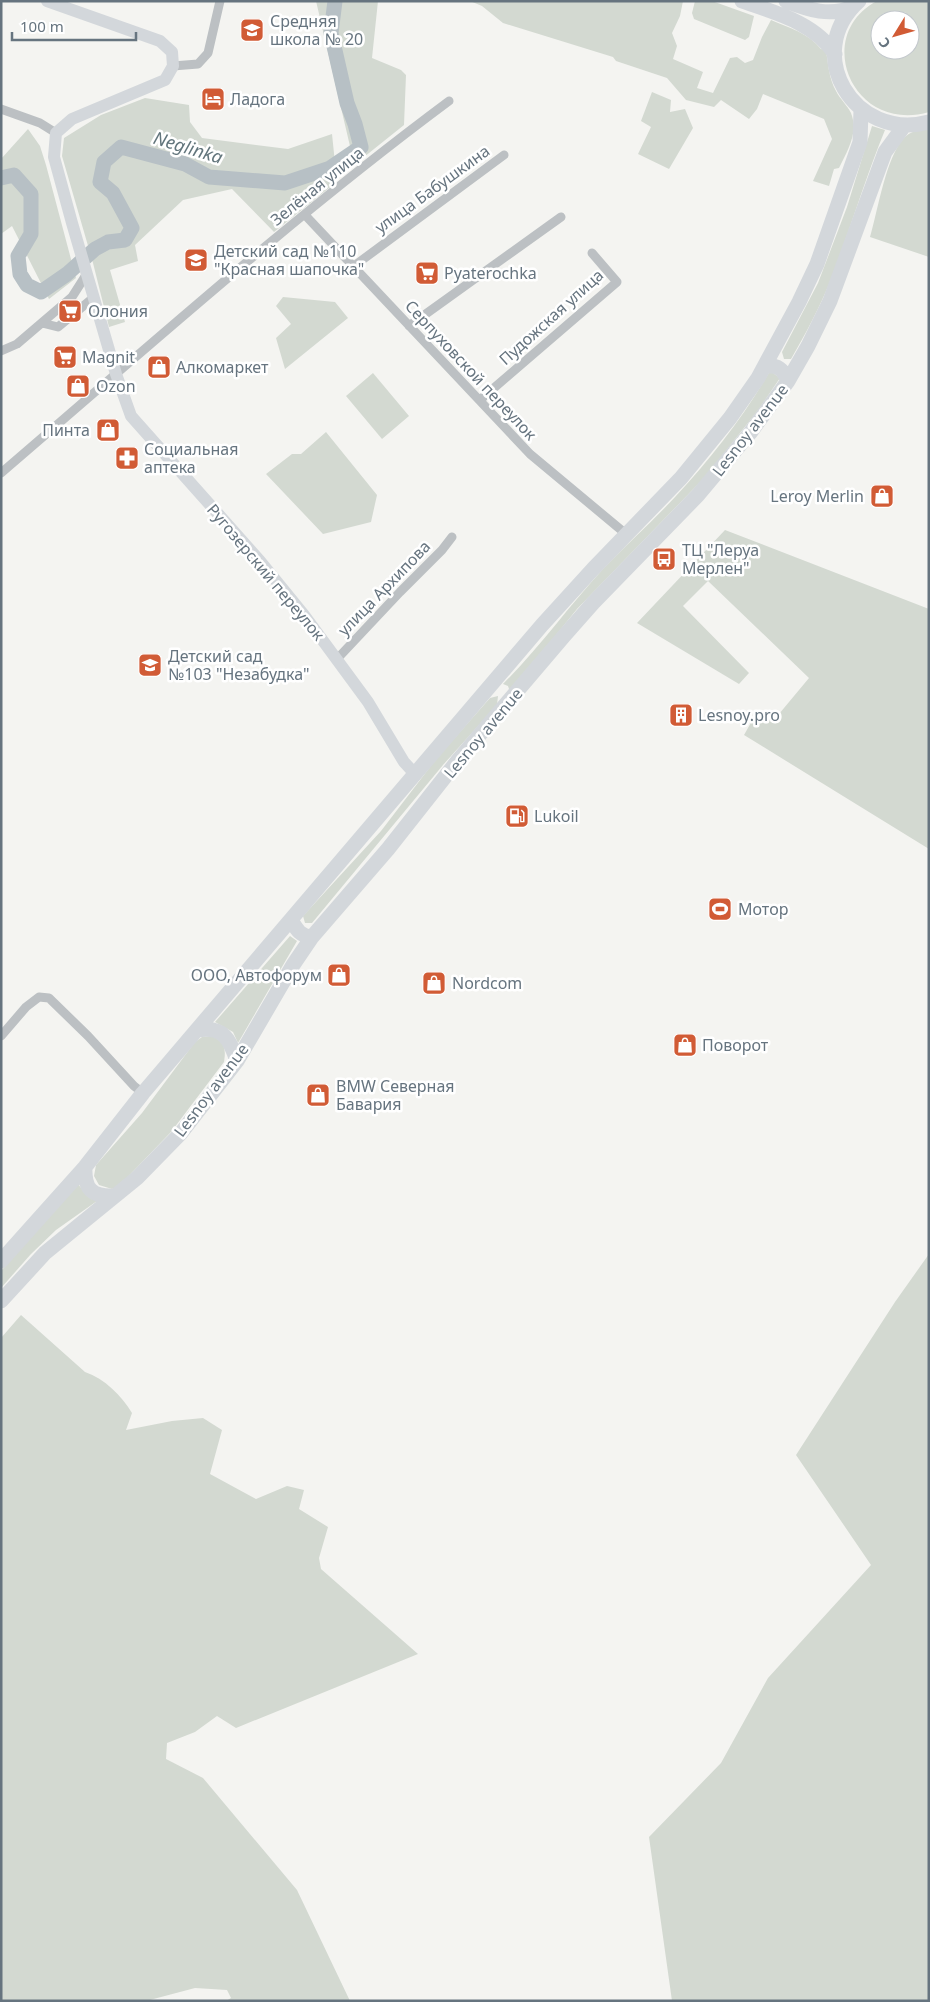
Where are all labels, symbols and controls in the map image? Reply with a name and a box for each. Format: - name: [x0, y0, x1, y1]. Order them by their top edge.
- scale bar: [12, 10, 136, 42]
- place label: Средняя школа № 20: [270, 10, 363, 50]
- north arrow: [870, 10, 920, 60]
- text: 100 m: [20, 16, 64, 36]
- school or university icon: Средняя школа № 20: [239, 17, 265, 43]
- text: С: [874, 34, 895, 52]
- hotel icon: Ладога: [200, 86, 226, 112]
- place label: Ладога: [230, 88, 285, 110]
- water label: Neglinka: [151, 125, 226, 169]
- street label: улица Бабушкина: [370, 140, 494, 238]
- street label: Зелёная улица: [266, 142, 368, 230]
- place label: Детский сад №110 "Красная шапочка": [214, 240, 364, 280]
- school or university icon: Детский сад №110 "Красная шапочка": [183, 247, 209, 273]
- supermarket icon: Pyaterochka: [414, 260, 440, 286]
- place label: Pyaterochka: [444, 262, 537, 284]
- street label: Пудожская улица: [494, 264, 608, 370]
- street label: Серпуховской переулок: [400, 295, 542, 445]
- supermarket icon: Олония: [57, 298, 83, 324]
- place label: Олония: [88, 300, 148, 322]
- supermarket icon: Magnit: [52, 344, 78, 370]
- place label: Magnit: [82, 346, 135, 368]
- shop icon: Алкомаркет: [146, 354, 172, 380]
- place label: Алкомаркет: [176, 356, 269, 378]
- shop icon: Ozon: [65, 373, 91, 399]
- place label: Ozon: [96, 375, 136, 397]
- street label: Lesnoy avenue: [707, 379, 793, 481]
- shop icon: Пинта: [95, 417, 121, 443]
- place label: Пинта: [42, 419, 90, 441]
- place label: Социальная аптека: [144, 438, 238, 478]
- pharmacy icon: Социальная аптека: [114, 445, 140, 471]
- shop icon: Leroy Merlin: [869, 483, 895, 509]
- place label: Leroy Merlin: [770, 485, 864, 507]
- street label: Ругозерский переулок: [202, 499, 330, 645]
- street label: улица Архипова: [333, 536, 435, 640]
- place label: ТЦ "Леруа Мерлен": [682, 539, 759, 579]
- bus stop icon: ТЦ "Леруа Мерлен": [651, 546, 677, 572]
- place label: Детский сад №103 "Незабудка": [168, 645, 309, 685]
- school or university icon: Детский сад №103 "Незабудка": [137, 652, 163, 678]
- street label: Lesnoy avenue: [439, 683, 527, 783]
- building icon: Lesnoy.pro: [668, 702, 694, 728]
- place label: Lesnoy.pro: [698, 704, 780, 726]
- fuel station icon: Lukoil: [504, 803, 530, 829]
- place label: Lukoil: [534, 805, 579, 827]
- sports icon: Мотор: [707, 896, 733, 922]
- place label: Мотор: [738, 898, 788, 920]
- shop icon: ООО, Автофорум: [326, 962, 352, 988]
- place label: ООО, Автофорум: [191, 964, 322, 986]
- shop icon: Nordcom: [421, 970, 447, 996]
- place label: Nordcom: [452, 972, 522, 994]
- shop icon: Поворот: [672, 1032, 698, 1058]
- place label: Поворот: [702, 1034, 769, 1056]
- street label: Lesnoy avenue: [169, 1039, 253, 1141]
- place label: BMW Северная Бавария: [336, 1075, 455, 1115]
- shop icon: BMW Северная Бавария: [305, 1082, 331, 1108]

